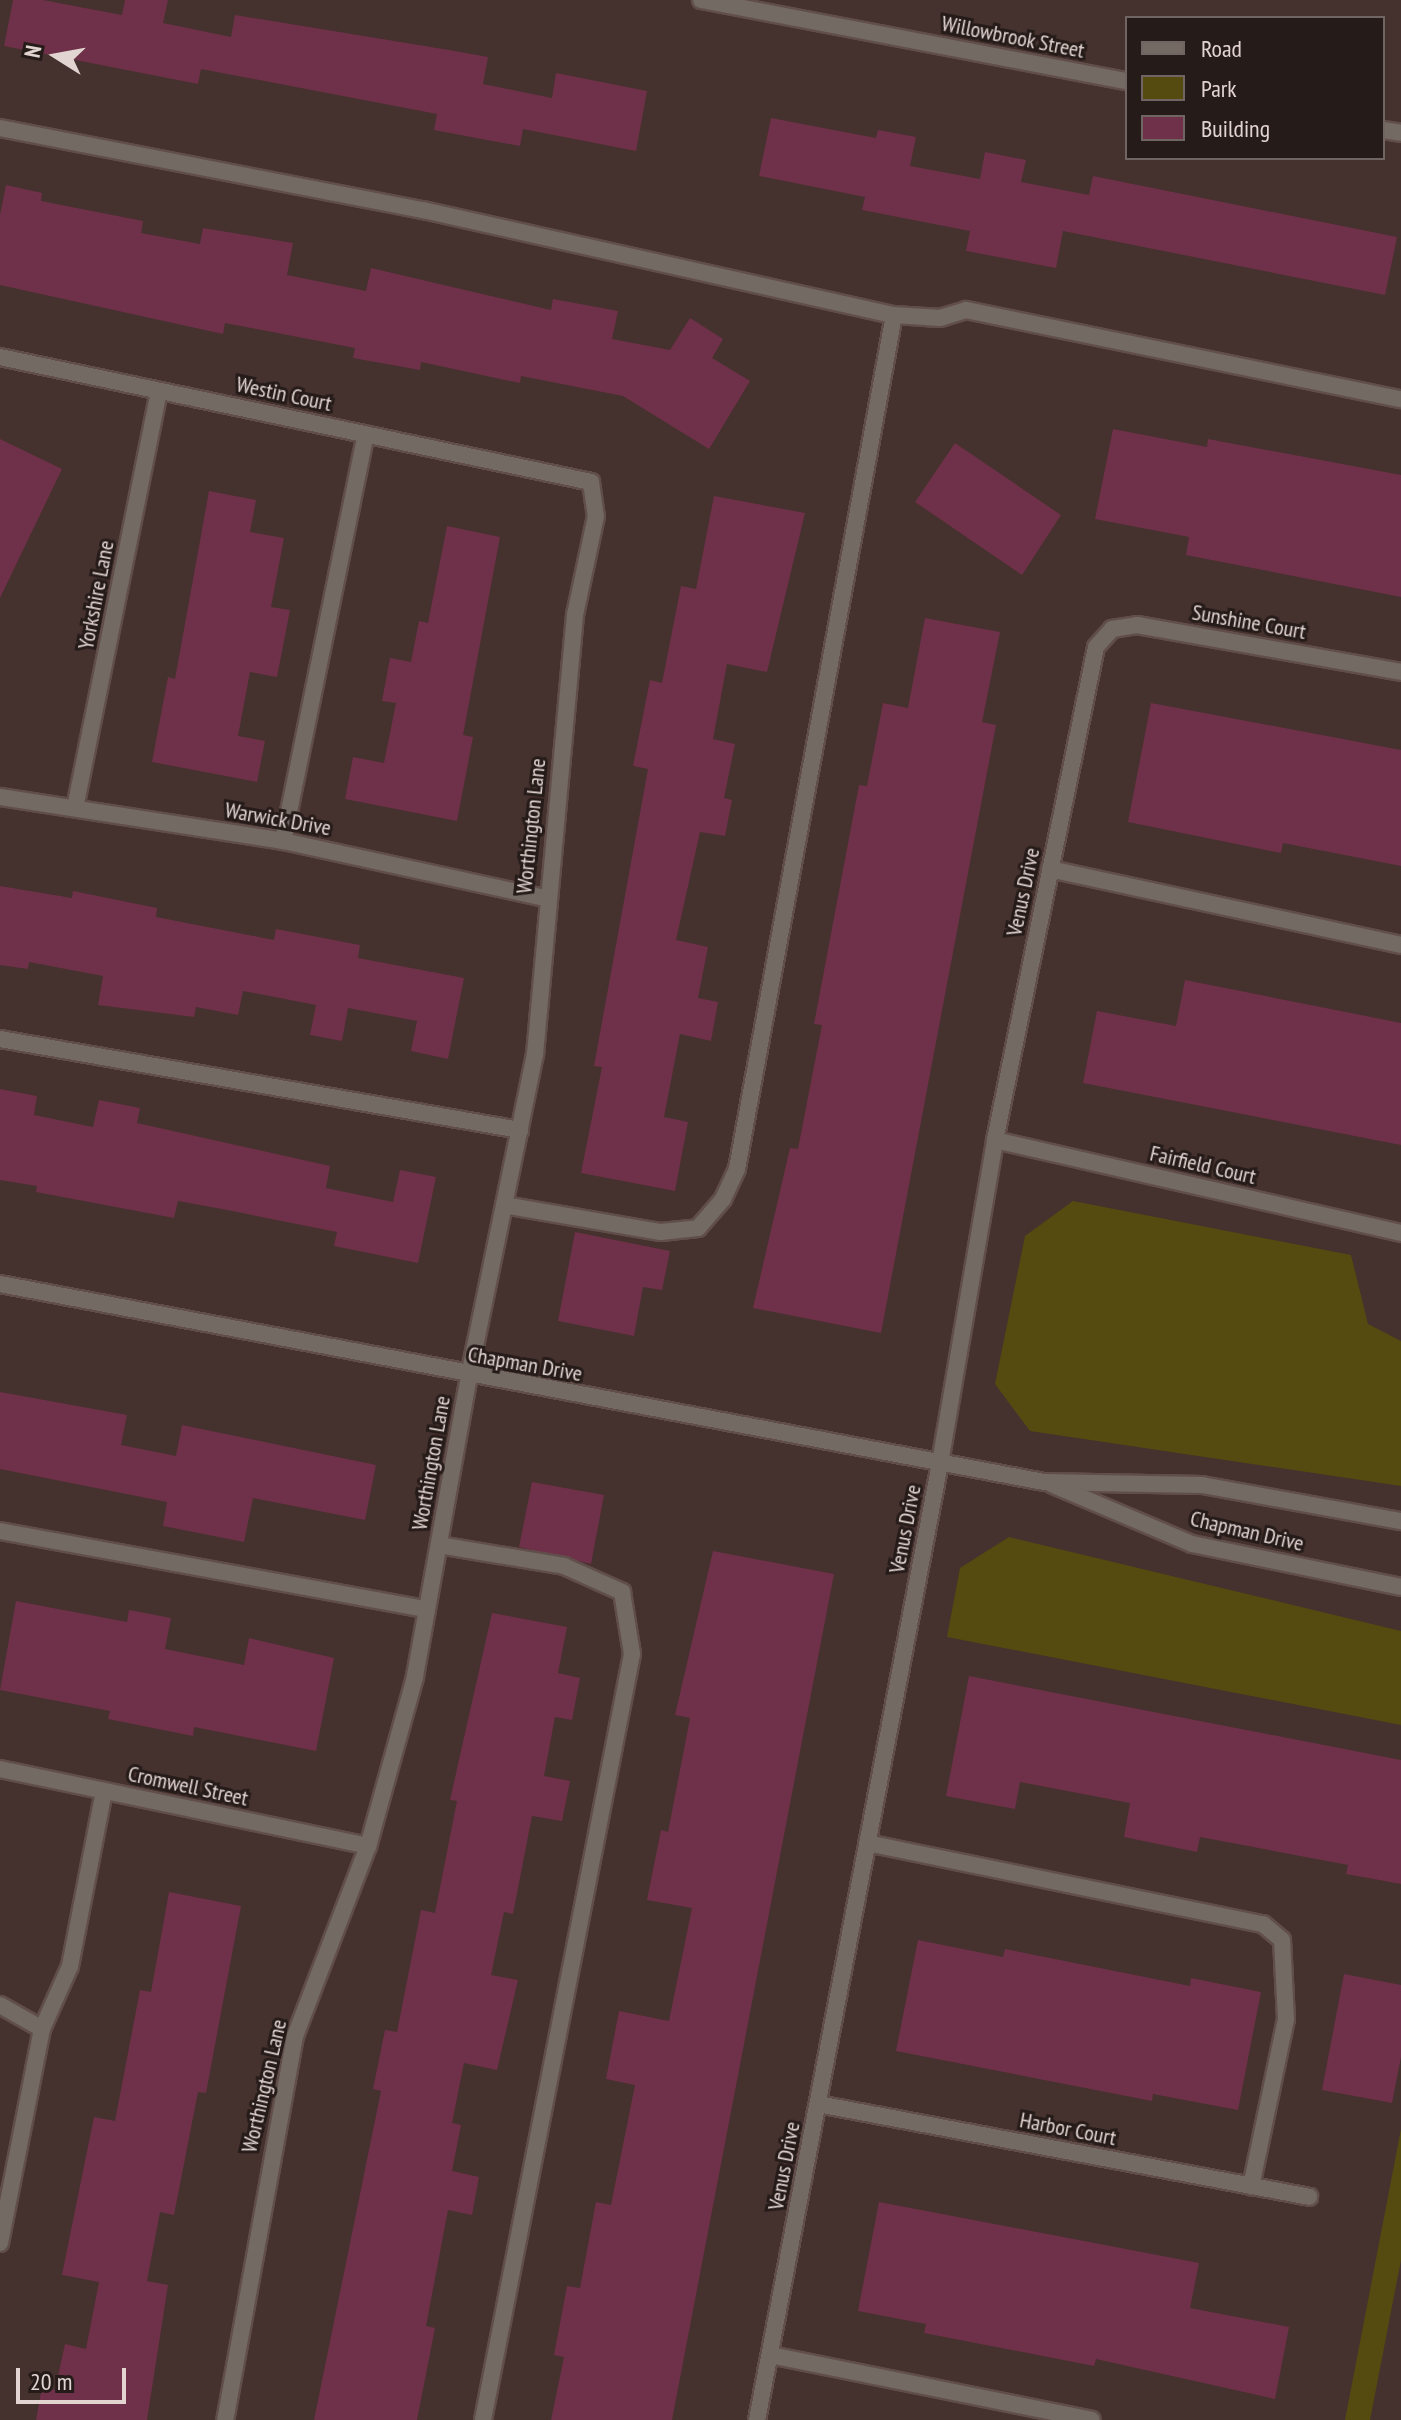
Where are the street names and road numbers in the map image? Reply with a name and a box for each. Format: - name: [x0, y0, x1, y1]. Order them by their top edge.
- street label: Willowbrook Street: [939, 10, 1087, 64]
- street label: Westin Court: [234, 371, 334, 417]
- street label: Yorkshire Lane: [72, 538, 120, 652]
- street label: Sunshine Court: [1190, 599, 1308, 645]
- street label: Worthington Lane: [511, 757, 551, 895]
- street label: Warwick Drive: [223, 797, 333, 841]
- street label: Venus Drive: [1001, 845, 1045, 939]
- street label: Fairfield Court: [1148, 1140, 1258, 1190]
- street label: Chapman Drive: [466, 1341, 584, 1387]
- street label: Worthington Lane: [406, 1394, 456, 1532]
- street label: Venus Drive: [884, 1483, 926, 1575]
- street label: Chapman Drive: [1188, 1505, 1306, 1557]
- street label: Cromwell Street: [126, 1760, 250, 1812]
- street label: Worthington Lane: [236, 2017, 292, 2155]
- street label: Harbor Court: [1018, 2107, 1118, 2151]
- street label: Venus Drive: [763, 2120, 805, 2212]

